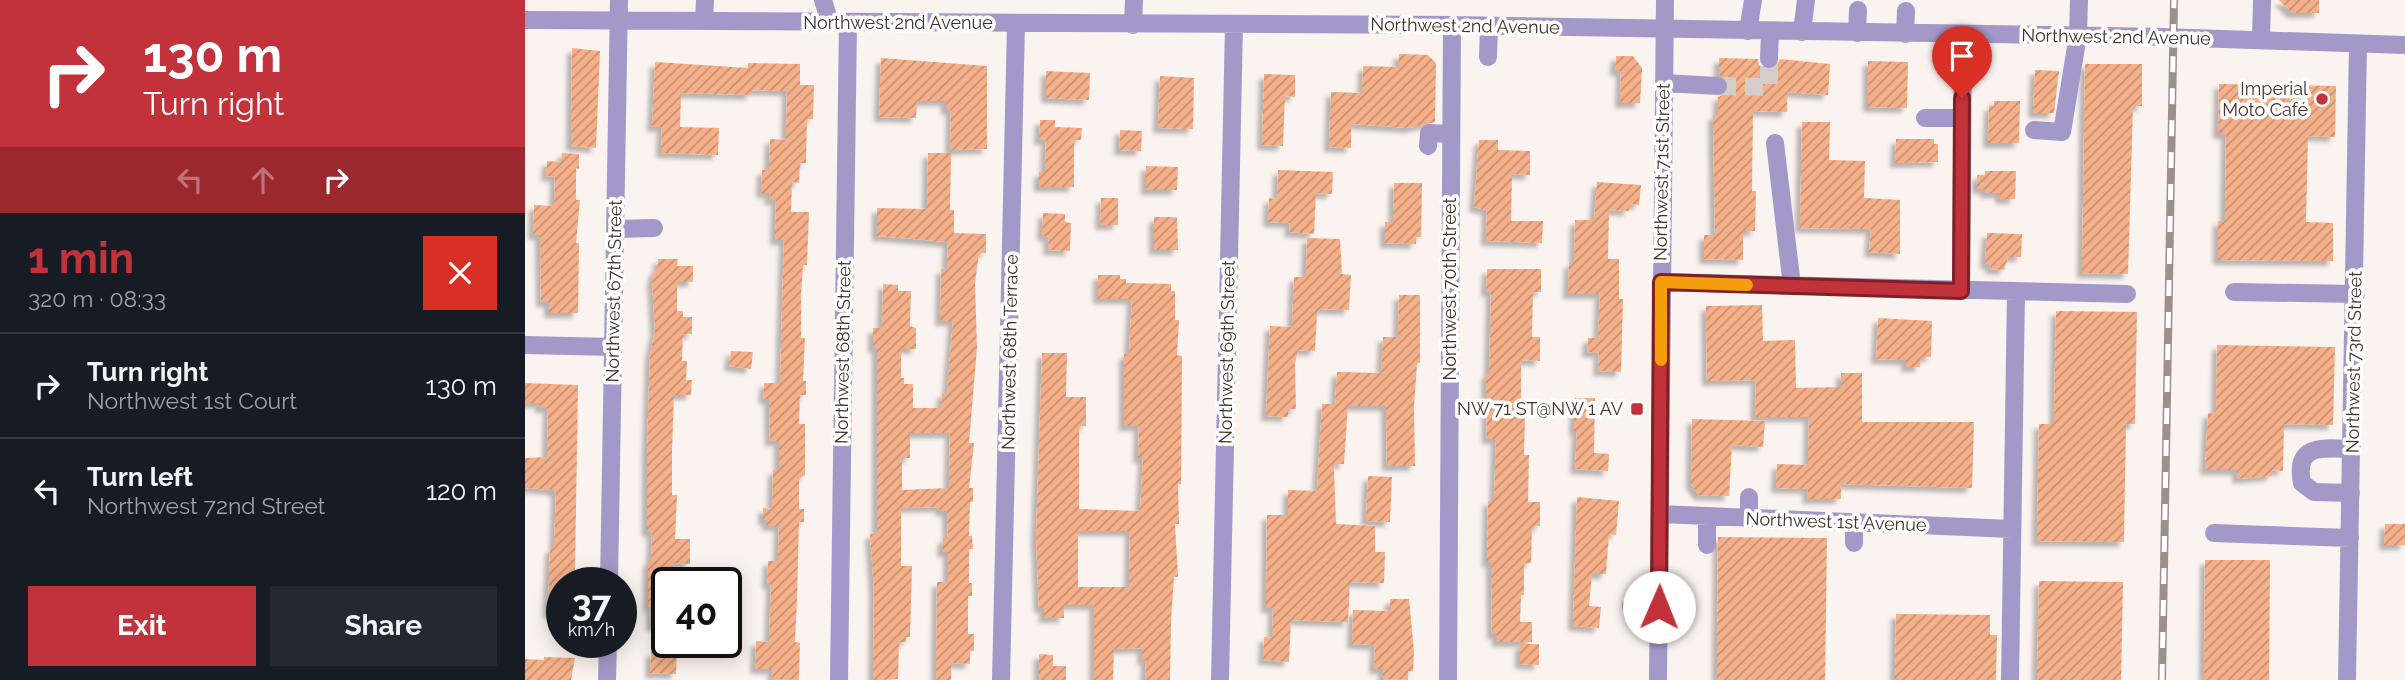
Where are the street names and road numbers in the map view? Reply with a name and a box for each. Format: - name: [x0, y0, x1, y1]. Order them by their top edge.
- street label: Northwest 2nd Avenue: [803, 12, 993, 33]
- street label: Northwest 2nd Avenue: [1370, 13, 1560, 38]
- street label: Northwest 2nd Avenue: [2021, 24, 2211, 49]
- street label: Northwest 71st Street: [1649, 83, 1674, 261]
- street label: Northwest 70th Street: [1439, 198, 1460, 380]
- street label: Northwest 67th Street: [601, 199, 626, 383]
- street label: Northwest 68th Terrace: [997, 254, 1022, 450]
- street label: Northwest 68th Street: [830, 260, 855, 444]
- street label: Northwest 69th Street: [1214, 260, 1239, 444]
- street label: Northwest 73rd Street: [2341, 271, 2366, 453]
- street label: Northwest 1st Avenue: [1745, 508, 1927, 535]

